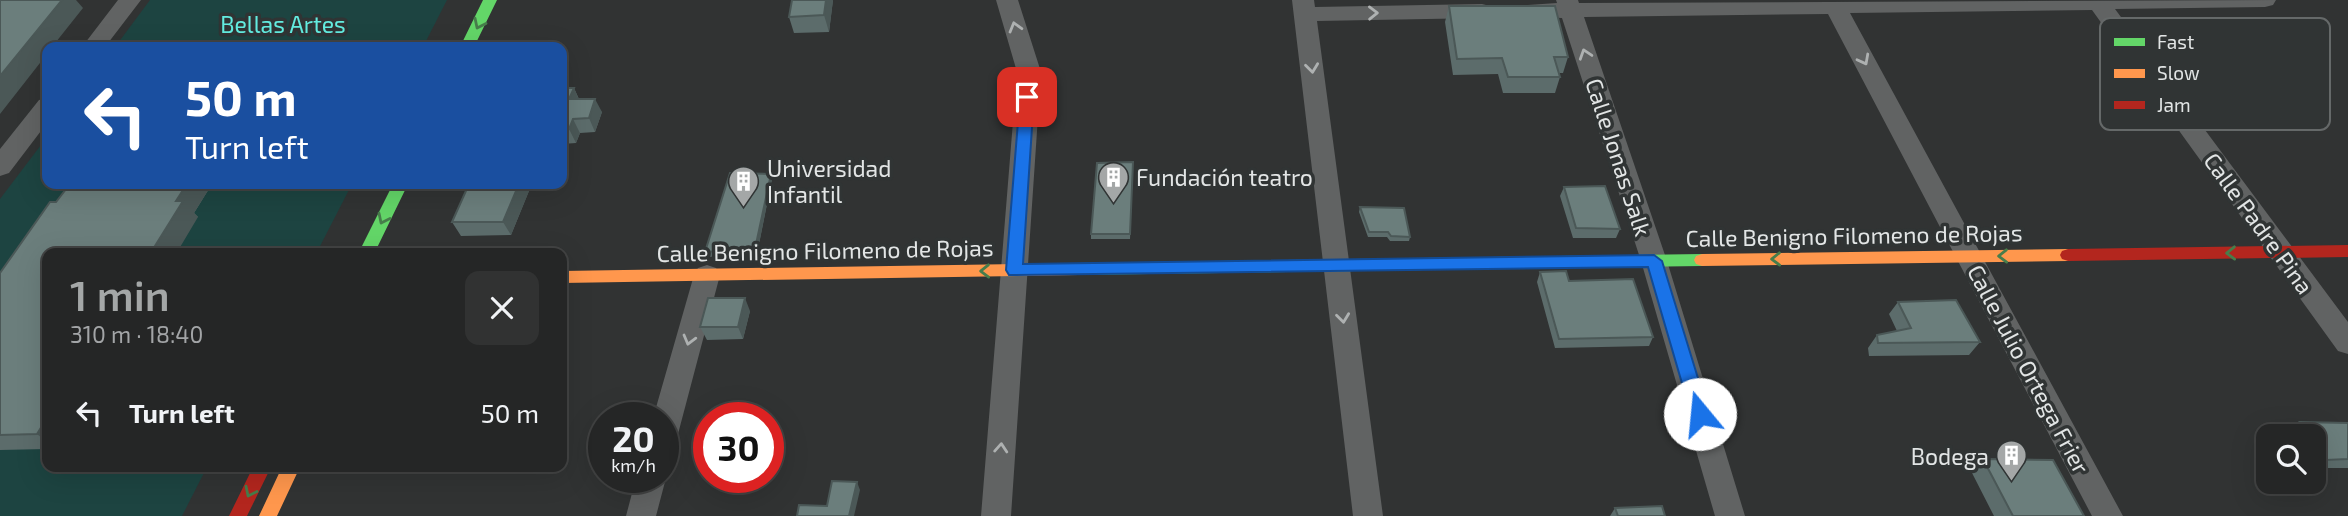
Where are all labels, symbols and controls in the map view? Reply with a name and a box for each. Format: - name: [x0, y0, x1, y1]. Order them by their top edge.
- one-way arrow: [1368, 5, 1379, 21]
- park label: Bellas Artes: [220, 10, 346, 38]
- one-way arrow: [473, 17, 487, 29]
- legend: [2100, 18, 2330, 130]
- one-way arrow: [1009, 22, 1024, 34]
- text: Fast: [2157, 30, 2194, 53]
- one-way arrow: [1579, 48, 1593, 60]
- one-way arrow: [1856, 53, 1869, 65]
- text: Slow: [2157, 61, 2200, 84]
- one-way arrow: [1304, 62, 1319, 74]
- text: 50 m: [185, 67, 297, 126]
- pin: [997, 67, 1057, 127]
- icon: left: [70, 70, 161, 161]
- street label: Calle Jonas Salk: [1580, 75, 1658, 240]
- icon: arrive: [1008, 78, 1046, 116]
- text: Jam: [2157, 93, 2191, 116]
- text: Turn left: [185, 127, 309, 165]
- street label: Calle Padre Pina: [2198, 147, 2320, 299]
- place label: Universidad Infantil: [767, 154, 891, 208]
- building icon: Fundación teatro: [1096, 160, 1130, 204]
- place label: Fundación teatro: [1136, 163, 1313, 191]
- building icon: Universidad Infantil: [727, 164, 761, 208]
- one-way arrow: [377, 212, 391, 224]
- street label: Calle Benigno Filomeno de Rojas: [1685, 218, 2023, 252]
- street label: Calle Benigno Filomeno de Rojas: [656, 233, 994, 267]
- one-way arrow: [2225, 245, 2236, 261]
- one-way arrow: [1998, 248, 2008, 264]
- one-way arrow: [1770, 251, 1781, 267]
- street label: Calle Julio Ortega Frier: [1962, 260, 2096, 478]
- one-way arrow: [979, 263, 990, 278]
- text: 1 min: [70, 269, 170, 319]
- button: close: [465, 271, 539, 345]
- one-way arrow: [1336, 312, 1351, 324]
- text: 310 m · 18:40: [70, 320, 203, 348]
- one-way arrow: [682, 334, 697, 346]
- position arrow: [1663, 377, 1737, 451]
- icon: left: [70, 394, 108, 432]
- text: Turn left: [129, 397, 235, 428]
- text: 50 m: [481, 397, 539, 428]
- speed limit sign: 30: [693, 402, 784, 493]
- text: 20: [612, 417, 655, 459]
- map controls: [2256, 424, 2326, 494]
- button: search: [2256, 424, 2326, 494]
- building icon: Bodega: [1995, 439, 2029, 483]
- one-way arrow: [993, 442, 1008, 453]
- place label: Bodega: [1911, 442, 1989, 470]
- text: km/h: [611, 454, 656, 476]
- one-way arrow: [244, 485, 258, 497]

